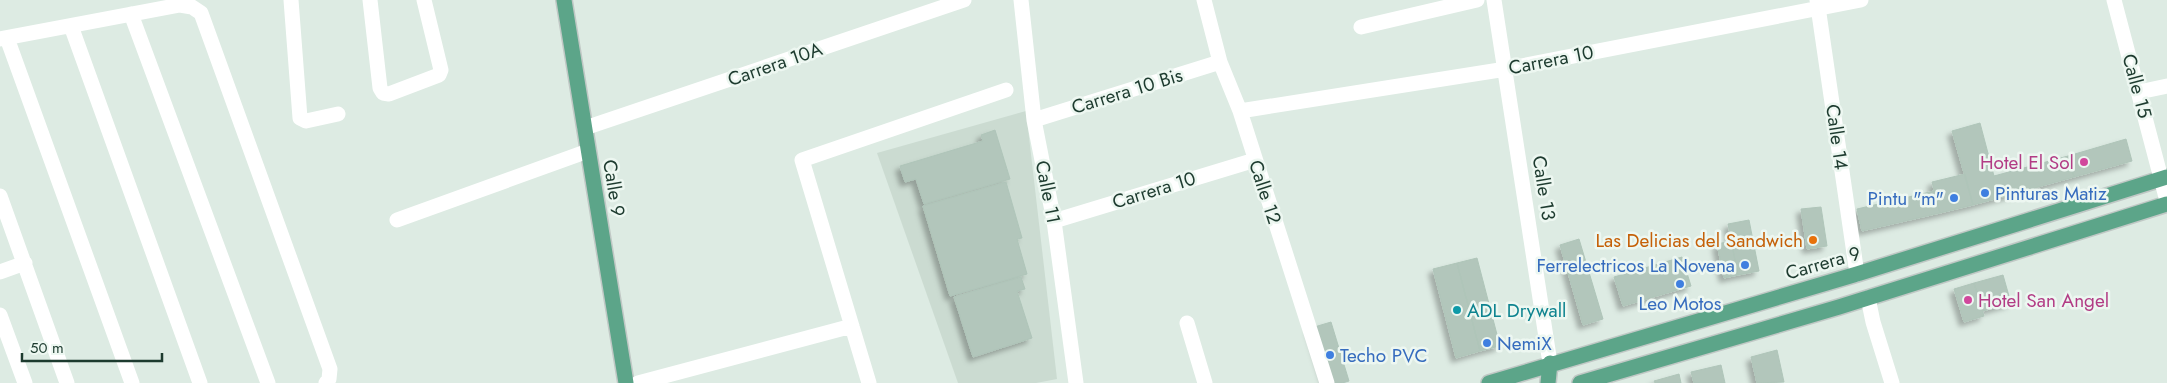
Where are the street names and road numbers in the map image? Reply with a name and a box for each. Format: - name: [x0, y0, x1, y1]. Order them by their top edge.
- street label: Carrera 10A: [724, 35, 826, 93]
- street label: Carrera 10: [1506, 39, 1596, 81]
- street label: Calle 15: [2115, 51, 2159, 121]
- street label: Carrera 10 Bis: [1068, 61, 1186, 121]
- street label: Calle 14: [1819, 102, 1855, 172]
- street label: Calle 13: [1526, 154, 1562, 222]
- street label: Calle 12: [1242, 157, 1288, 227]
- street label: Calle 9: [596, 158, 632, 218]
- street label: Calle 11: [1029, 158, 1067, 226]
- street label: Carrera 10: [1109, 165, 1199, 215]
- street label: Carrera 9: [1782, 239, 1864, 287]

